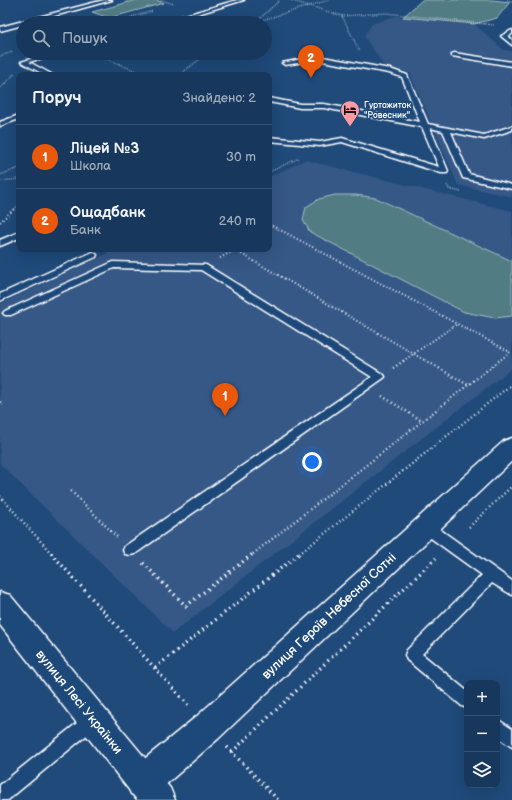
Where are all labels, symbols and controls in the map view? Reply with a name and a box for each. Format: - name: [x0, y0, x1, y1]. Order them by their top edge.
- search box: [16, 16, 272, 60]
- icon: search: [30, 27, 52, 49]
- text: Пошук: [62, 29, 108, 48]
- pin: 2: [298, 45, 324, 78]
- text: Поруч: [32, 88, 82, 108]
- text: Знайдено: 2: [183, 90, 256, 106]
- hotel icon: Гуртожиток "Ровесник": [339, 99, 361, 127]
- place label: Гуртожиток "Ровесник": [364, 100, 412, 121]
- text: Ліцей №3: [70, 139, 139, 158]
- text: 1: [42, 149, 48, 165]
- text: 30 m: [226, 149, 256, 165]
- text: Школа: [70, 158, 111, 174]
- text: Ощадбанк: [70, 203, 145, 222]
- text: 2: [41, 213, 49, 229]
- text: 240 m: [219, 213, 256, 229]
- text: Банк: [70, 222, 101, 238]
- pin: 1: [212, 383, 238, 416]
- your location: [302, 452, 322, 472]
- street label: вулиця Героїв Небесної Сотні: [258, 549, 400, 683]
- street label: вулиця Лесі Українки: [32, 647, 126, 757]
- map controls: [464, 680, 500, 788]
- button: +: [464, 680, 500, 716]
- button: −: [464, 716, 500, 752]
- button: layers: [464, 752, 500, 788]

